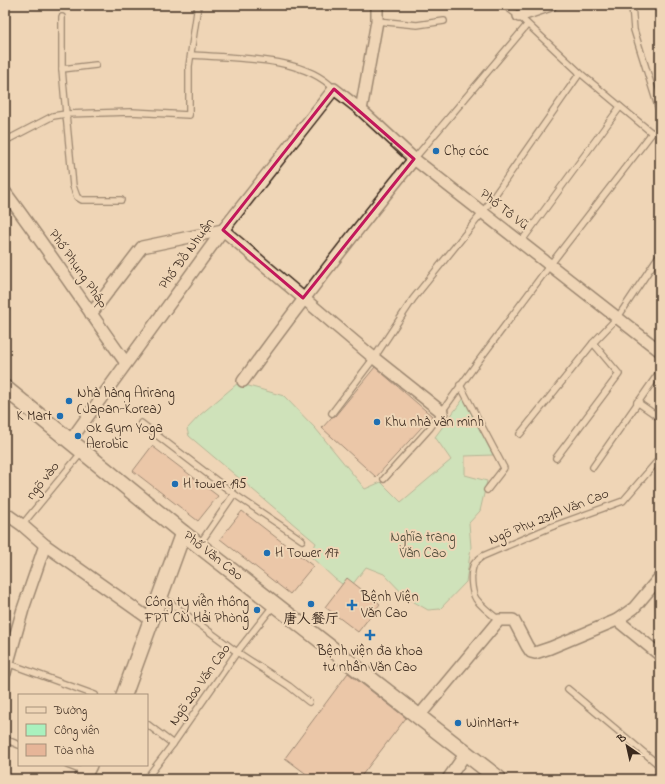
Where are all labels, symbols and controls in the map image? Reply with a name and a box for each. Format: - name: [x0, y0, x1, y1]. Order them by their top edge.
- place label: Chợ cóc: [444, 141, 490, 162]
- marker: Chợ cóc: [431, 146, 441, 156]
- street label: Phố Tô Vũ: [475, 184, 533, 236]
- street label: Phố Đỗ Nhuận: [154, 214, 220, 294]
- street label: Phố Phụng Pháp: [42, 225, 113, 314]
- place label: Nhà hàng Arirang (Japan-Korea): [77, 383, 175, 420]
- marker: Nhà hàng Arirang (Japan-Korea): [64, 396, 74, 406]
- place label: K Mart: [17, 406, 52, 427]
- marker: K Mart: [55, 411, 65, 421]
- place label: Khu nhà văn minh: [385, 412, 484, 433]
- marker: Khu nhà văn minh: [372, 417, 382, 427]
- place label: Ok Gym Yoga Aerobic: [86, 418, 163, 455]
- marker: Ok Gym Yoga Aerobic: [73, 431, 83, 441]
- street label: ngõ vào: [21, 457, 66, 505]
- place label: H tower 195: [183, 474, 247, 495]
- marker: H tower 195: [170, 479, 180, 489]
- street label: Ngõ Phụ 231A Văn Cao: [486, 483, 613, 552]
- street label: Phố Văn Cao: [178, 526, 248, 586]
- park label: Nghĩa trang Văn Cao: [390, 527, 456, 564]
- place label: H Tower 197: [275, 543, 339, 564]
- marker: H Tower 197: [262, 548, 272, 558]
- place label: Bệnh Viện Văn Cao: [360, 587, 419, 624]
- place label: Công ty viễn thông FPT CN Hải Phòng: [144, 592, 249, 630]
- marker: 唐人餐厅: [306, 599, 316, 609]
- marker: Bệnh Viện Văn Cao: [346, 599, 358, 611]
- marker: Công ty viễn thông FPT CN Hải Phòng: [252, 605, 262, 615]
- place label: 唐人餐厅: [283, 609, 339, 630]
- marker: Bệnh viện đa khoa tư nhân Văn Cao: [364, 629, 376, 641]
- street label: Ngõ 200 Văn Cao: [164, 640, 237, 731]
- place label: Bệnh viện đa khoa tư nhân Văn Cao: [316, 641, 423, 678]
- legend: [18, 694, 148, 766]
- text: Đường: [53, 702, 87, 721]
- place label: WinMart+: [466, 713, 520, 734]
- marker: WinMart+: [453, 718, 463, 728]
- text: Công viên: [54, 722, 99, 741]
- north arrow: [607, 726, 647, 766]
- text: B: [614, 730, 630, 748]
- text: Tòa nhà: [54, 742, 94, 760]

